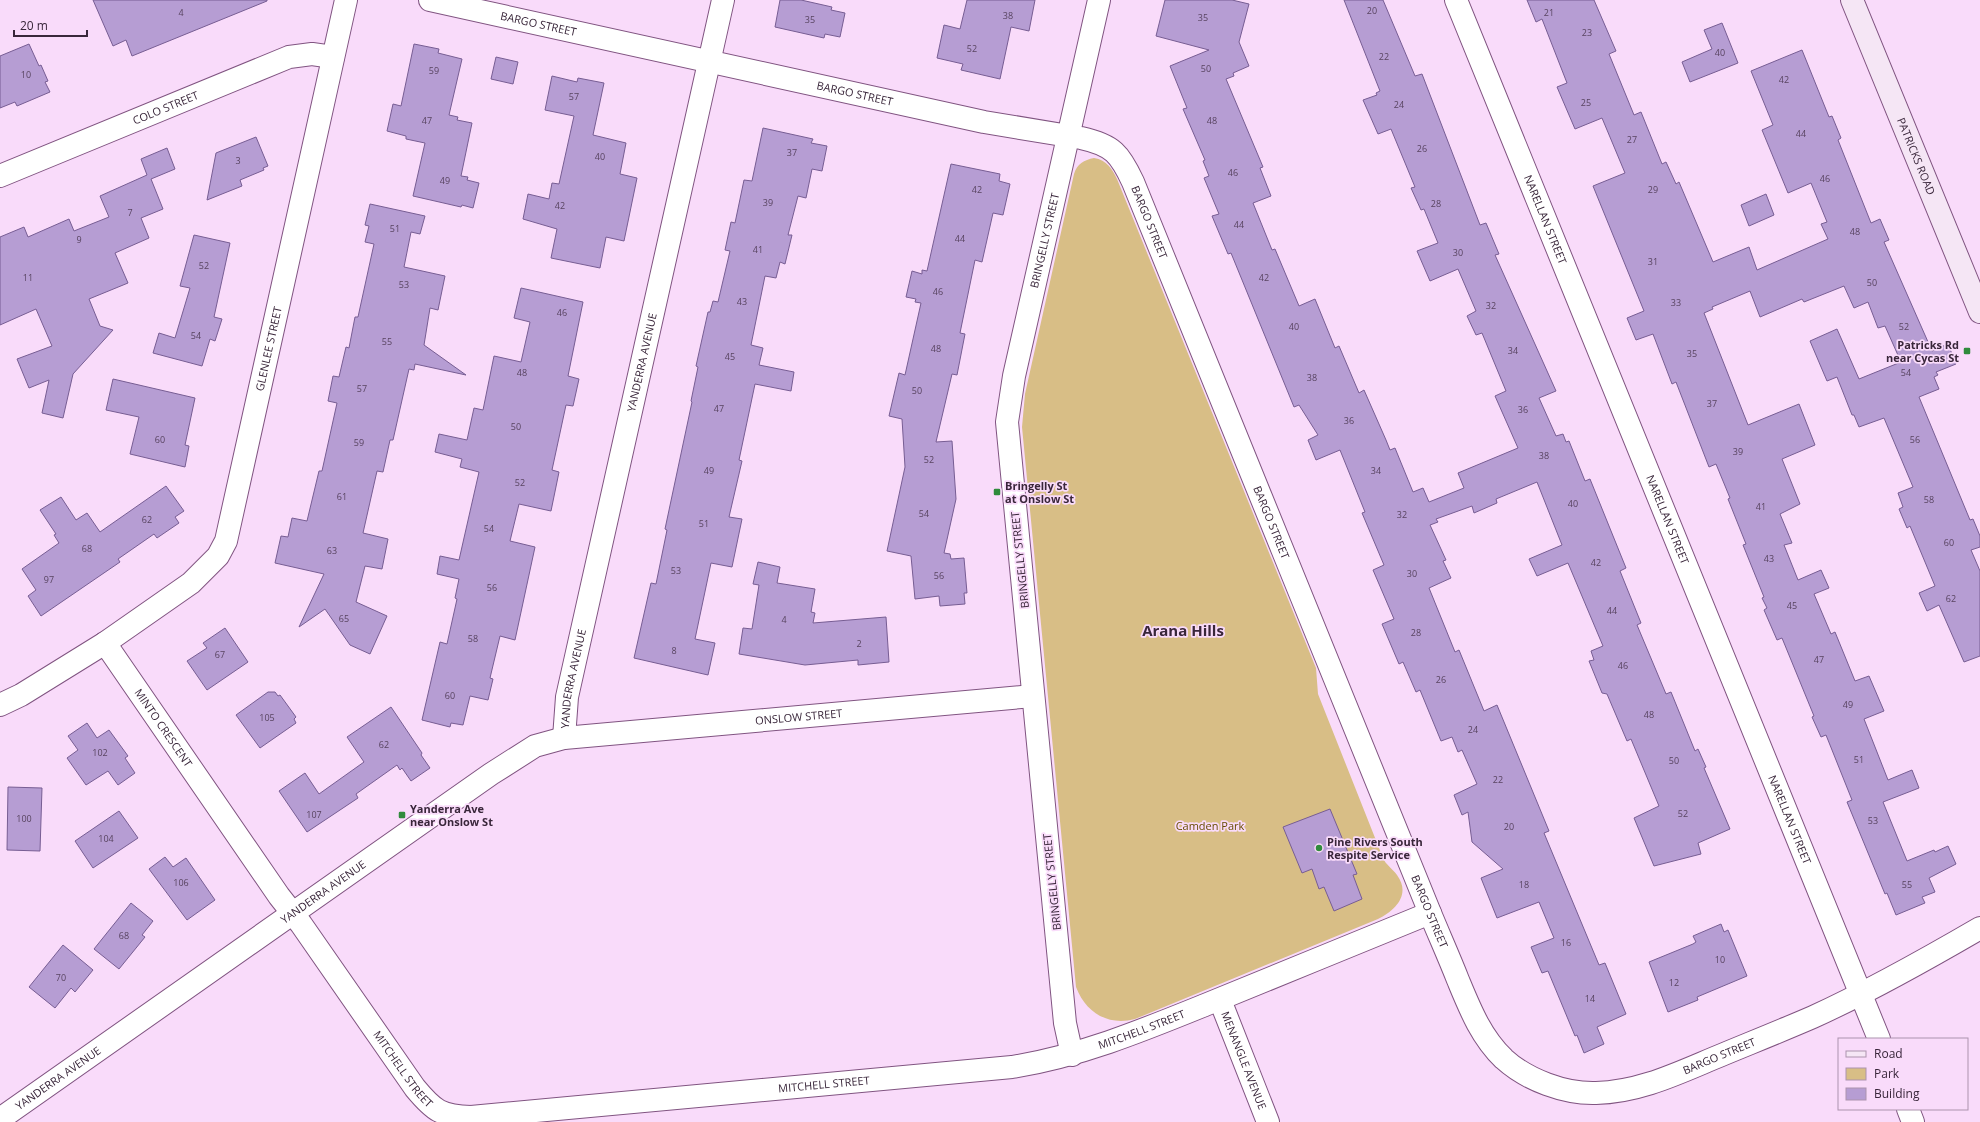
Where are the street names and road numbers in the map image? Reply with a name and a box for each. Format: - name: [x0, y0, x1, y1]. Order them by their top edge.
- street label: BARGO STREET: [499, 8, 578, 39]
- street label: BARGO STREET: [815, 77, 894, 109]
- street label: COLO STREET: [130, 87, 200, 128]
- street label: PATRICKS ROAD: [1894, 115, 1939, 197]
- street label: NARELLAN STREET: [1521, 172, 1571, 266]
- street label: BARGO STREET: [1128, 183, 1171, 261]
- street label: BRINGELLY STREET: [1026, 191, 1062, 289]
- street label: GLENLEE STREET: [251, 305, 285, 392]
- street label: YANDERRA AVENUE: [623, 311, 660, 413]
- street label: NARELLAN STREET: [1643, 473, 1693, 566]
- street label: BARGO STREET: [1250, 484, 1293, 561]
- street label: BRINGELLY STREET: [1007, 511, 1032, 609]
- street label: YANDERRA AVENUE: [557, 628, 589, 729]
- street label: MINTO CRESCENT: [132, 685, 196, 770]
- street label: ONSLOW STREET: [754, 705, 843, 728]
- street label: NARELLAN STREET: [1765, 773, 1815, 866]
- street label: BRINGELLY STREET: [1039, 833, 1064, 931]
- street label: YANDERRA AVENUE: [277, 856, 369, 927]
- street label: BARGO STREET: [1408, 873, 1452, 950]
- street label: MITCHELL STREET: [1096, 1006, 1187, 1052]
- street label: MENANGLE AVENUE: [1218, 1009, 1270, 1112]
- street label: MITCHELL STREET: [370, 1027, 436, 1110]
- street label: BARGO STREET: [1680, 1034, 1758, 1077]
- street label: YANDERRA AVENUE: [12, 1043, 103, 1113]
- street label: MITCHELL STREET: [777, 1072, 870, 1096]

